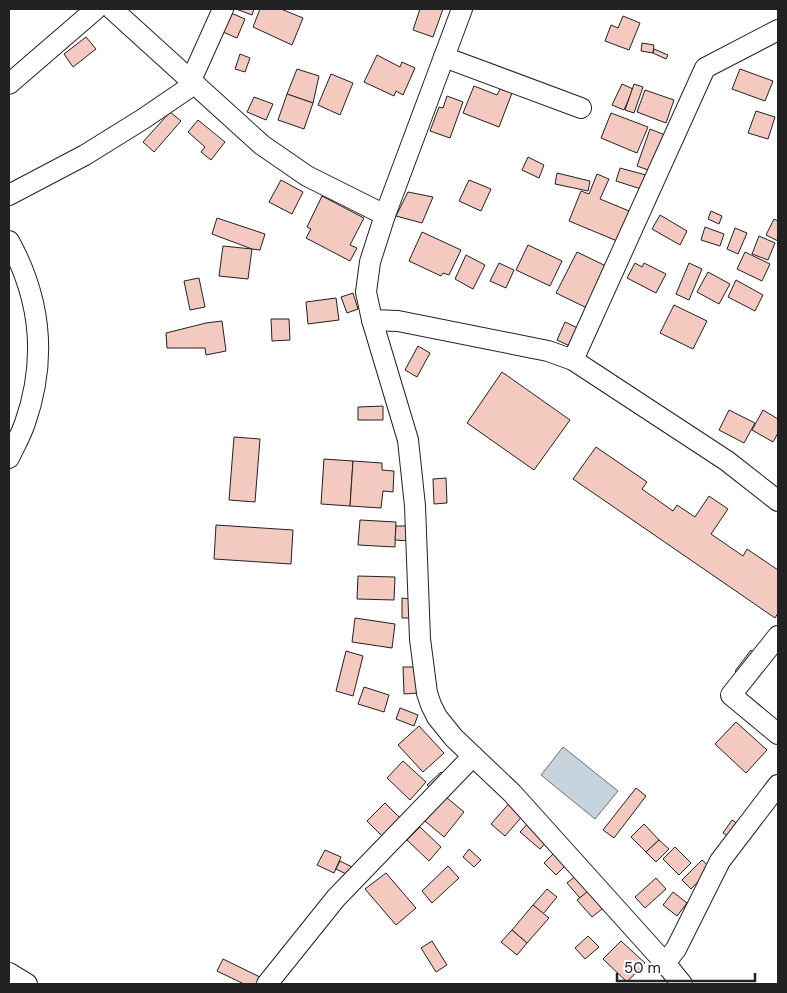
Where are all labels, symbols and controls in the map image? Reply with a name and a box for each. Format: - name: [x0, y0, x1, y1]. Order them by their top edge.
- scale bar: [617, 950, 754, 982]
- text: 50 m: [624, 958, 661, 978]

